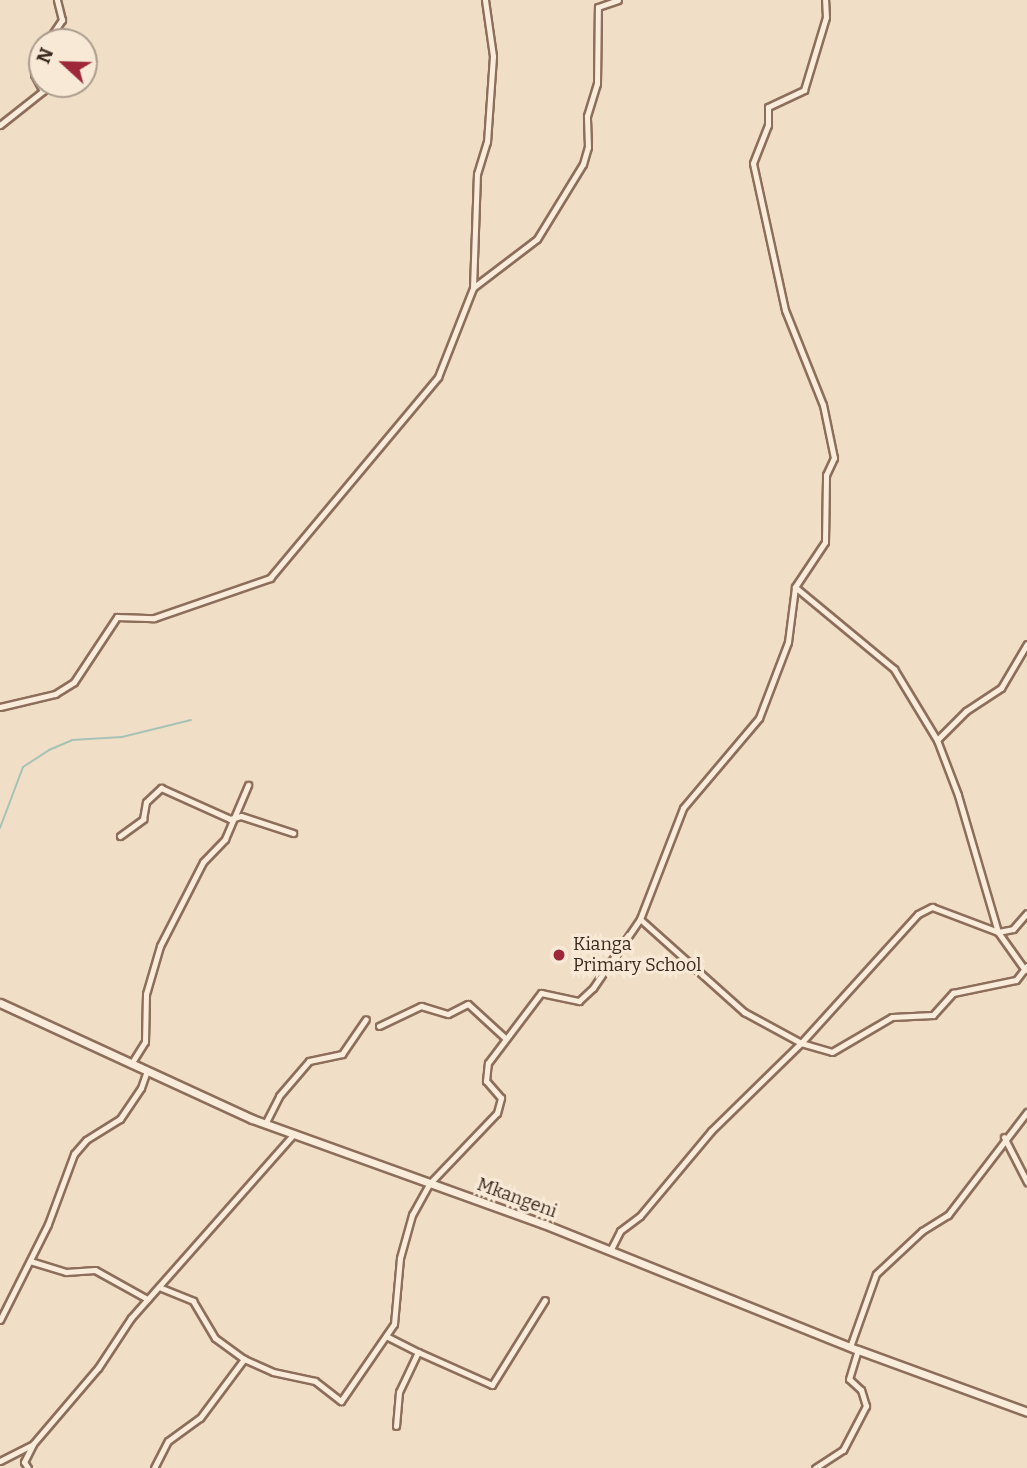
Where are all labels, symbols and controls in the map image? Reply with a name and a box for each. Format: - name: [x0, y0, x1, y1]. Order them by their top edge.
- north arrow: [28, 28, 98, 98]
- text: N: [32, 45, 58, 67]
- place label: Kianga Primary School: [573, 934, 702, 976]
- marker: Kianga Primary School: [551, 947, 567, 963]
- street label: Mkangeni: [474, 1174, 560, 1222]

